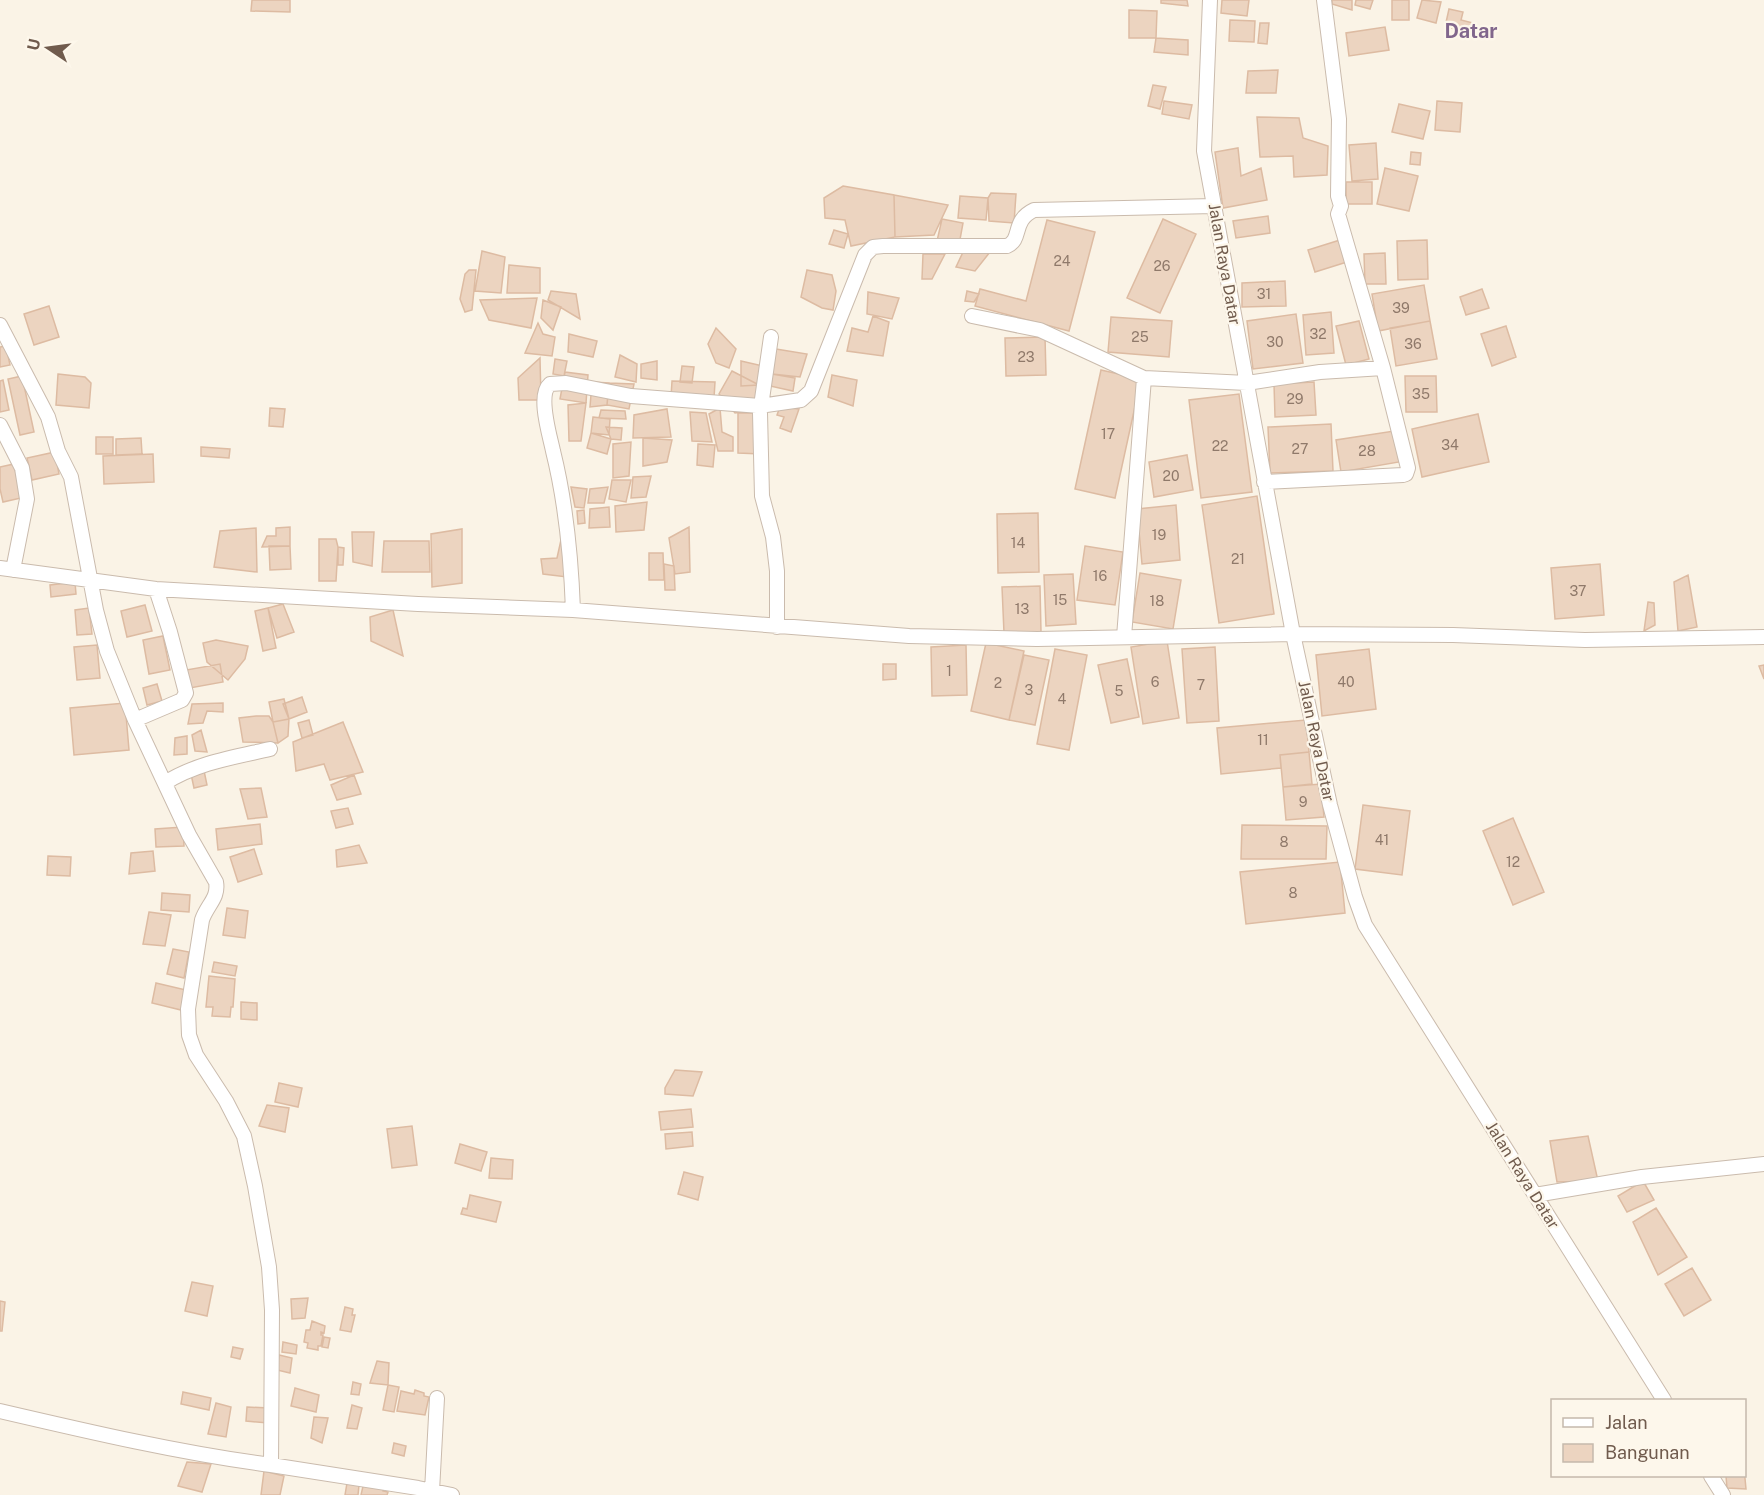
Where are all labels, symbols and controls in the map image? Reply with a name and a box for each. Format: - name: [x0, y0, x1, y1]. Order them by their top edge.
- north arrow: [18, 18, 78, 78]
- district label: Datar: [1444, 19, 1498, 43]
- text: U: [23, 37, 44, 53]
- street label: Jalan Raya Datar: [1204, 202, 1245, 326]
- house number: 24: [1053, 253, 1071, 269]
- house number: 26: [1153, 258, 1171, 274]
- house number: 31: [1257, 286, 1271, 302]
- house number: 39: [1392, 300, 1410, 316]
- house number: 32: [1309, 326, 1327, 342]
- house number: 25: [1131, 329, 1149, 345]
- house number: 30: [1266, 334, 1284, 350]
- house number: 36: [1404, 336, 1422, 352]
- house number: 23: [1017, 349, 1035, 365]
- house number: 35: [1412, 386, 1430, 402]
- house number: 29: [1286, 391, 1304, 407]
- house number: 17: [1101, 426, 1115, 442]
- house number: 34: [1441, 437, 1459, 453]
- house number: 22: [1212, 438, 1228, 454]
- house number: 27: [1292, 441, 1308, 457]
- house number: 28: [1358, 443, 1376, 459]
- house number: 20: [1163, 468, 1179, 484]
- house number: 19: [1152, 527, 1166, 543]
- house number: 14: [1011, 535, 1025, 551]
- house number: 21: [1231, 551, 1245, 567]
- house number: 16: [1093, 568, 1107, 584]
- house number: 37: [1570, 583, 1586, 599]
- house number: 15: [1053, 592, 1067, 608]
- house number: 18: [1150, 593, 1164, 609]
- house number: 13: [1015, 601, 1029, 617]
- house number: 1: [946, 663, 952, 679]
- house number: 6: [1151, 674, 1160, 690]
- house number: 40: [1337, 674, 1355, 690]
- house number: 2: [994, 675, 1002, 691]
- house number: 7: [1197, 677, 1205, 693]
- street label: Jalan Raya Datar: [1294, 679, 1339, 803]
- house number: 3: [1025, 682, 1034, 698]
- house number: 5: [1115, 683, 1124, 699]
- house number: 4: [1058, 691, 1067, 707]
- house number: 11: [1257, 732, 1269, 748]
- house number: 9: [1299, 794, 1308, 810]
- house number: 41: [1375, 832, 1389, 848]
- house number: 8: [1279, 834, 1289, 850]
- house number: 12: [1506, 854, 1520, 870]
- house number: 8: [1288, 885, 1298, 901]
- street label: Jalan Raya Datar: [1482, 1118, 1563, 1232]
- legend: [1551, 1399, 1746, 1477]
- text: Jalan: [1605, 1412, 1648, 1433]
- text: Bangunan: [1605, 1442, 1690, 1463]

